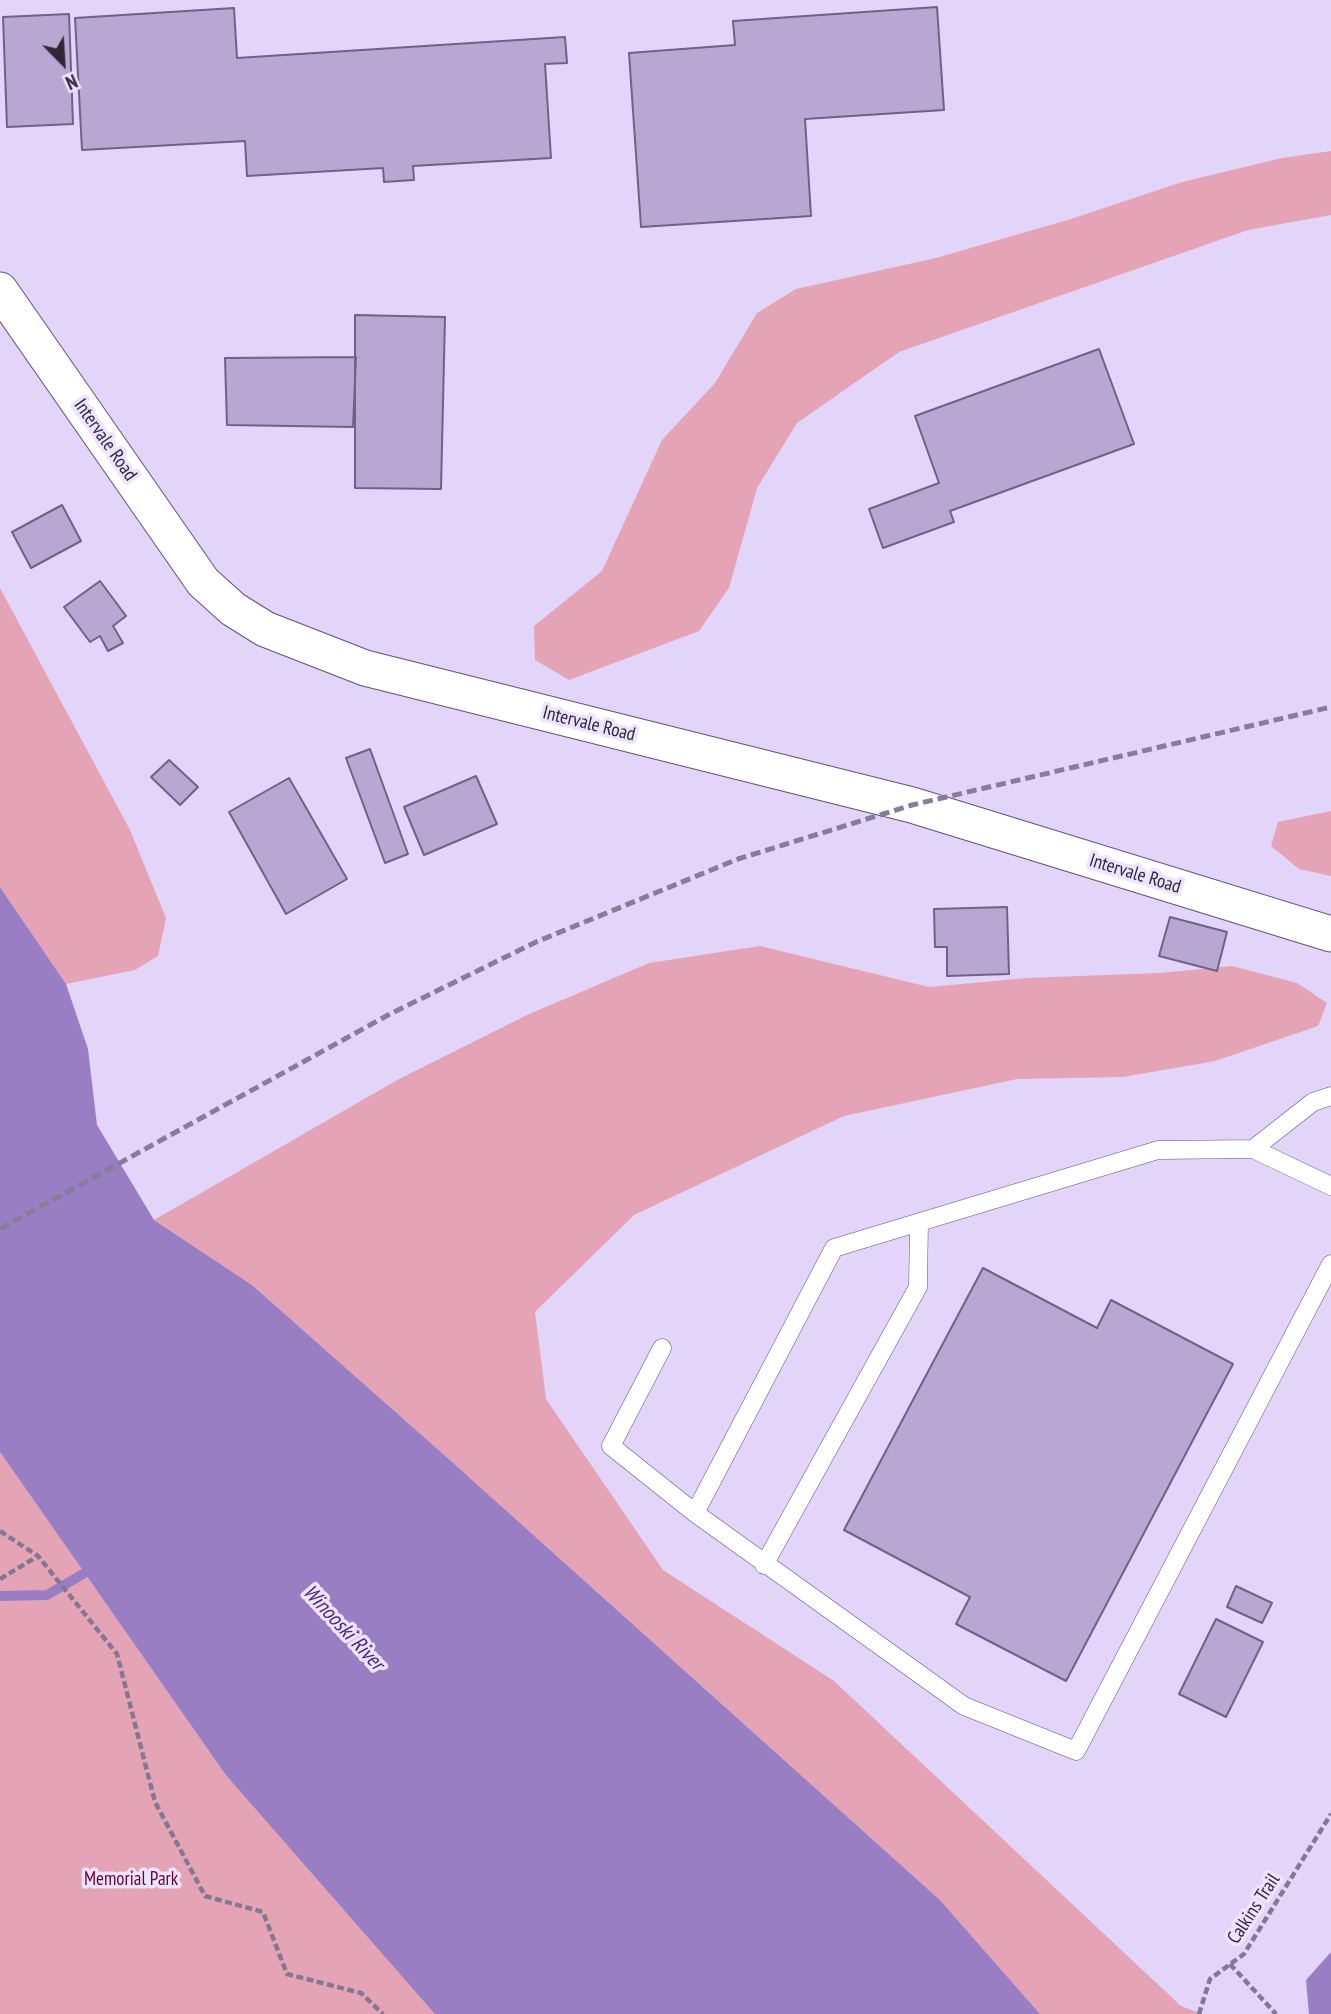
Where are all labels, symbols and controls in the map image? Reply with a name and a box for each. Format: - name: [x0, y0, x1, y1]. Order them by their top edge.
- north arrow: [28, 28, 98, 98]
- text: N: [62, 69, 81, 95]
- street label: Intervale Road: [69, 395, 141, 485]
- street label: Intervale Road: [540, 701, 638, 747]
- street label: Intervale Road: [1086, 849, 1184, 899]
- water label: Winooski River: [297, 1580, 389, 1676]
- park label: Memorial Park: [84, 1869, 178, 1891]
- street label: Calkins Trail: [1223, 1870, 1285, 1948]

